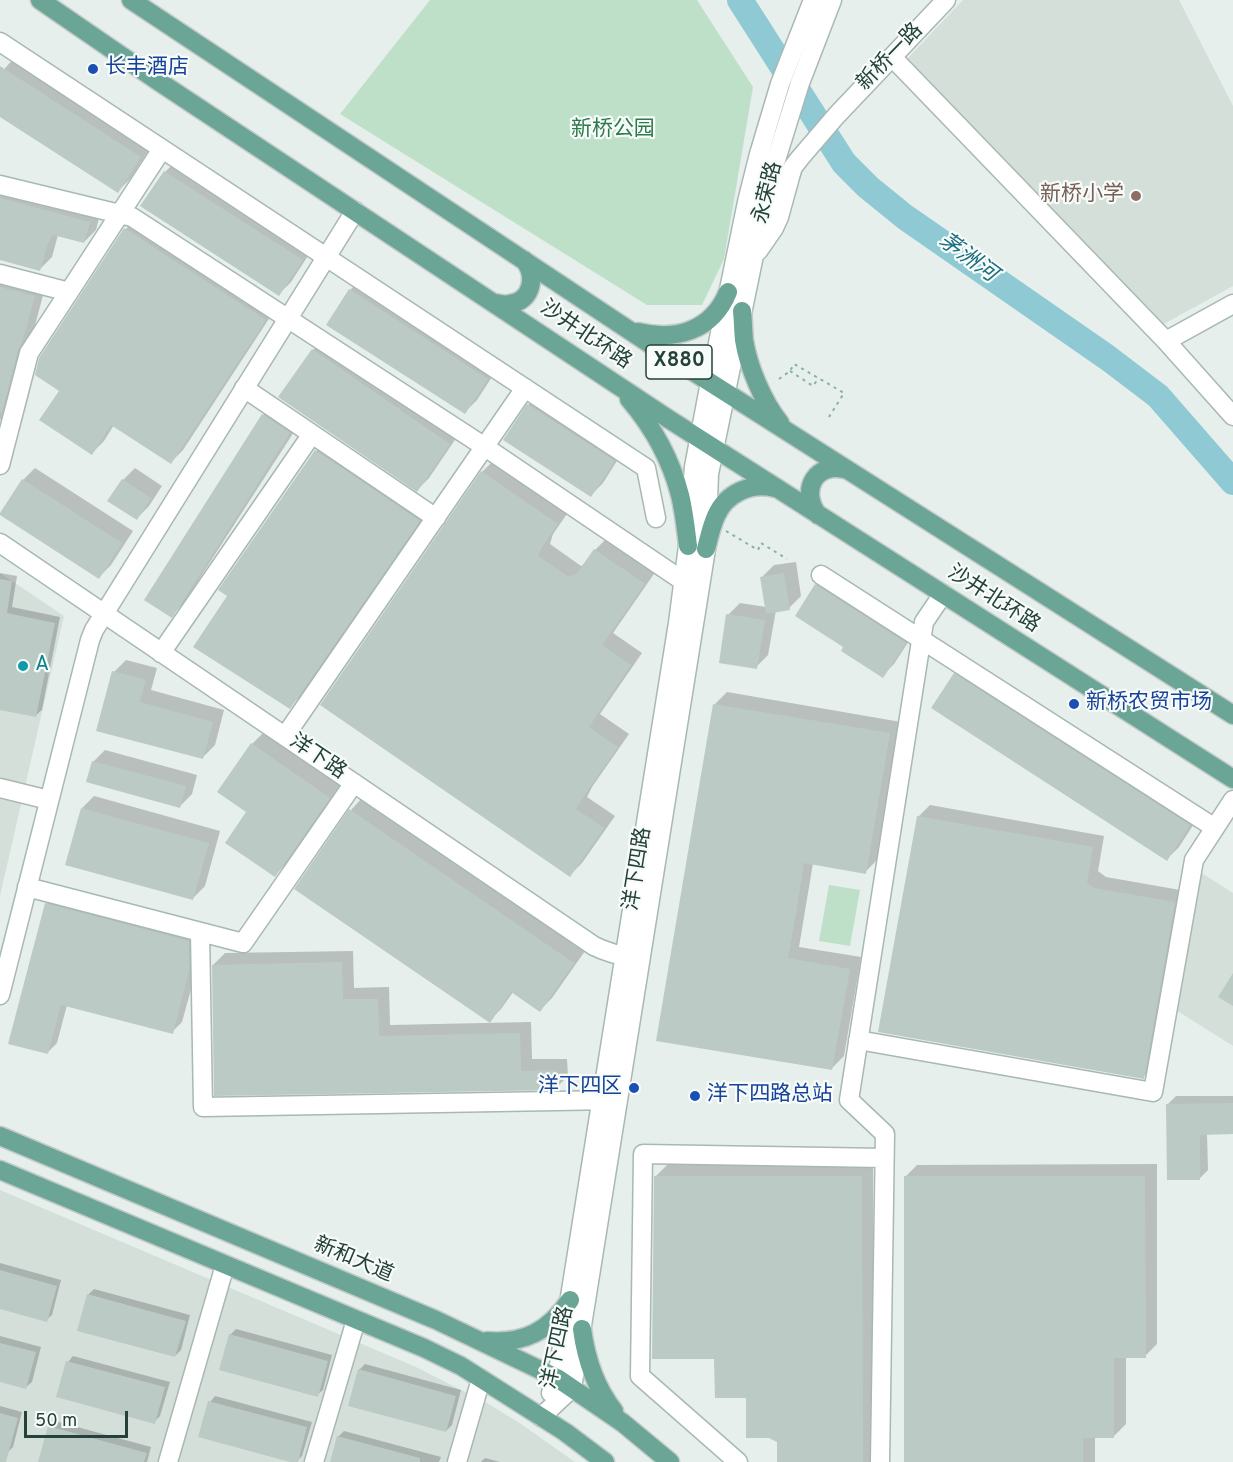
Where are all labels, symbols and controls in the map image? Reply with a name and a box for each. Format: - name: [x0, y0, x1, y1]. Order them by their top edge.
- street label: 新桥一路: [853, 19, 929, 97]
- place label: 长丰酒店: [105, 56, 189, 82]
- marker: 长丰酒店: [86, 62, 100, 76]
- park label: 新桥公园: [571, 118, 655, 144]
- street label: 永荣路: [749, 159, 789, 227]
- place label: 新桥小学: [1040, 183, 1124, 209]
- marker: 新桥小学: [1129, 189, 1143, 203]
- water label: 茅洲河: [933, 229, 1001, 289]
- street label: 沙井北环路: [534, 296, 636, 376]
- road number: X880: [646, 345, 712, 379]
- street label: 沙井北环路: [942, 561, 1044, 639]
- place label: A: [35, 653, 49, 679]
- marker: A: [16, 659, 30, 673]
- place label: 新桥农贸市场: [1086, 691, 1212, 717]
- marker: 新桥农贸市场: [1067, 697, 1081, 711]
- street label: 洋下路: [284, 730, 350, 786]
- street label: 洋下四路: [620, 826, 658, 912]
- place label: 洋下四区: [538, 1075, 622, 1101]
- marker: 洋下四区: [627, 1081, 641, 1095]
- place label: 洋下四路总站: [707, 1083, 833, 1109]
- marker: 洋下四路总站: [688, 1089, 702, 1103]
- street label: 新和大道: [309, 1233, 397, 1289]
- street label: 洋下四路: [538, 1304, 580, 1392]
- scale bar: [27, 1399, 130, 1437]
- text: 50 m: [35, 1410, 77, 1433]

